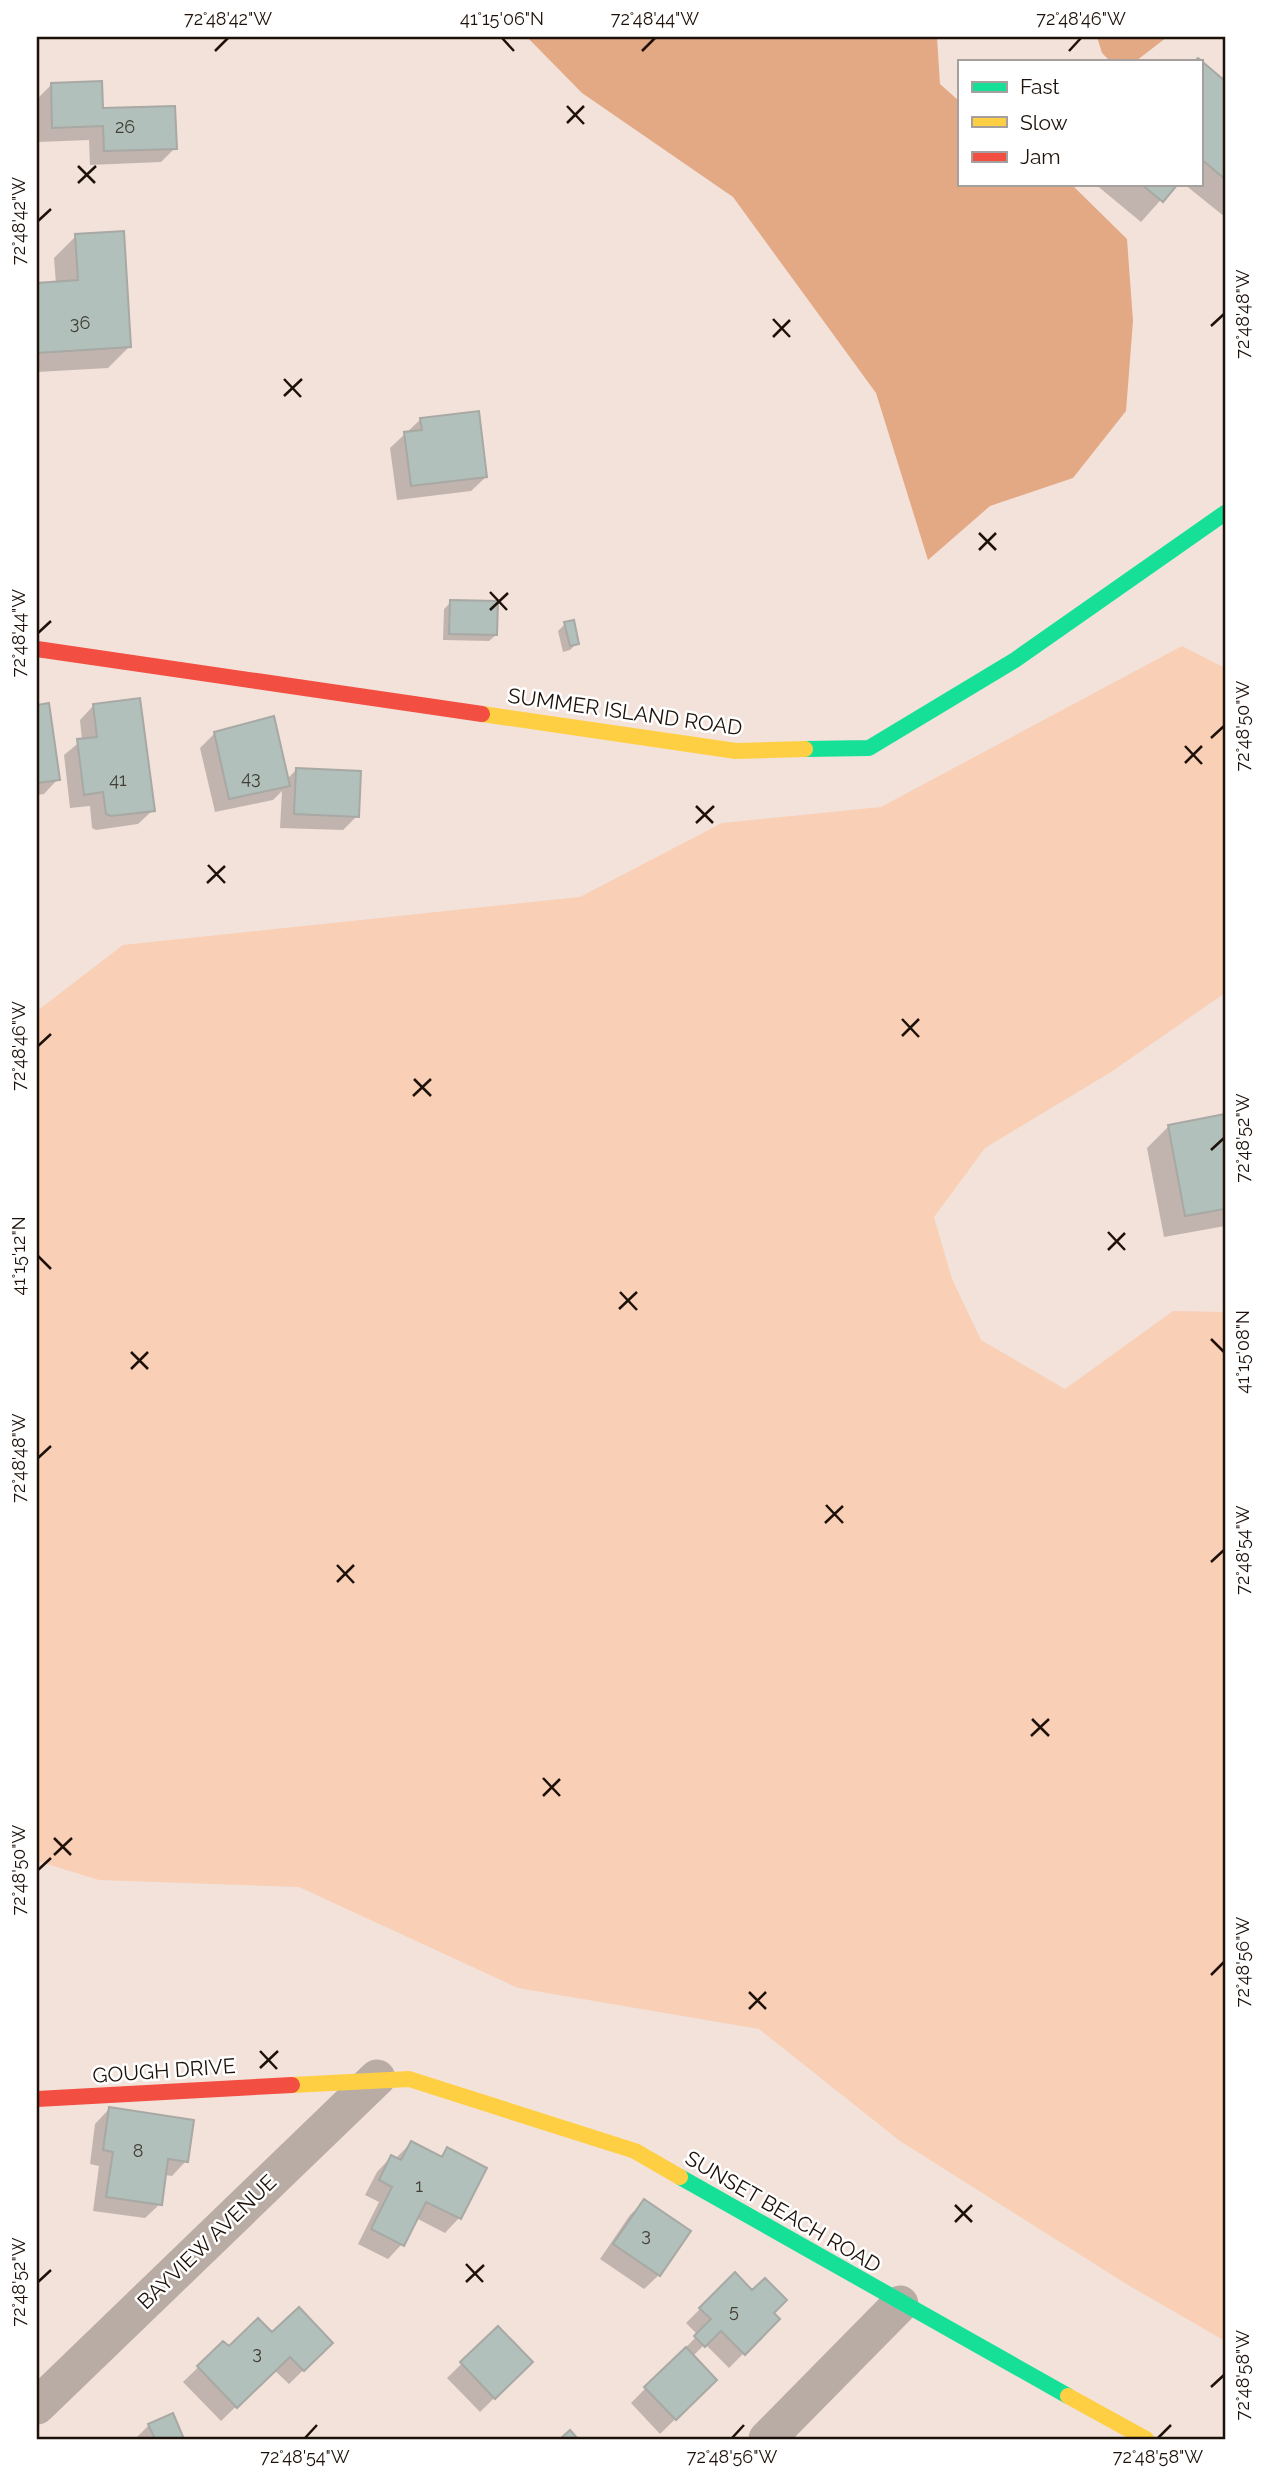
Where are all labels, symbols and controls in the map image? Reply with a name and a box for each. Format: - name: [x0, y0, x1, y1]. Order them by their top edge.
- text: 72°48'42"W: [184, 8, 272, 29]
- text: 41°15'06"N: [460, 8, 544, 29]
- text: 72°48'44"W: [611, 8, 699, 29]
- text: 72°48'46"W: [1036, 8, 1126, 29]
- legend: [958, 60, 1202, 186]
- text: Fast: [1020, 74, 1060, 99]
- text: Slow: [1020, 110, 1068, 135]
- house number: 26: [115, 116, 135, 137]
- text: Jam: [1020, 144, 1061, 169]
- text: 72°48'42"W: [8, 177, 29, 265]
- text: 72°48'48"W: [1232, 269, 1253, 359]
- house number: 36: [70, 312, 90, 333]
- text: 72°48'44"W: [8, 589, 29, 677]
- text: 72°48'50"W: [1232, 681, 1253, 771]
- street label: SUMMER ISLAND ROAD: [506, 683, 744, 740]
- house number: 43: [241, 767, 261, 788]
- house number: 41: [109, 769, 127, 790]
- text: 72°48'46"W: [8, 1001, 29, 1091]
- text: 72°48'52"W: [1232, 1093, 1253, 1183]
- text: 41°15'12"N: [8, 1216, 29, 1296]
- text: 41°15'08"N: [1232, 1310, 1253, 1394]
- text: 72°48'48"W: [8, 1413, 29, 1503]
- text: 72°48'54"W: [1232, 1505, 1253, 1595]
- text: 72°48'50"W: [8, 1825, 29, 1915]
- text: 72°48'56"W: [1232, 1917, 1253, 2007]
- street label: GOUGH DRIVE: [91, 2053, 236, 2088]
- house number: 8: [133, 2140, 143, 2161]
- street label: SUNSET BEACH ROAD: [681, 2145, 886, 2278]
- street label: BAYVIEW AVENUE: [132, 2169, 281, 2314]
- house number: 1: [415, 2175, 423, 2196]
- house number: 3: [641, 2224, 651, 2245]
- text: 72°48'52"W: [8, 2237, 29, 2327]
- house number: 5: [729, 2300, 739, 2321]
- text: 72°48'58"W: [1232, 2330, 1253, 2420]
- house number: 3: [252, 2342, 262, 2363]
- text: 72°48'54"W: [260, 2446, 350, 2467]
- text: 72°48'56"W: [687, 2446, 777, 2467]
- text: 72°48'58"W: [1113, 2446, 1203, 2467]

